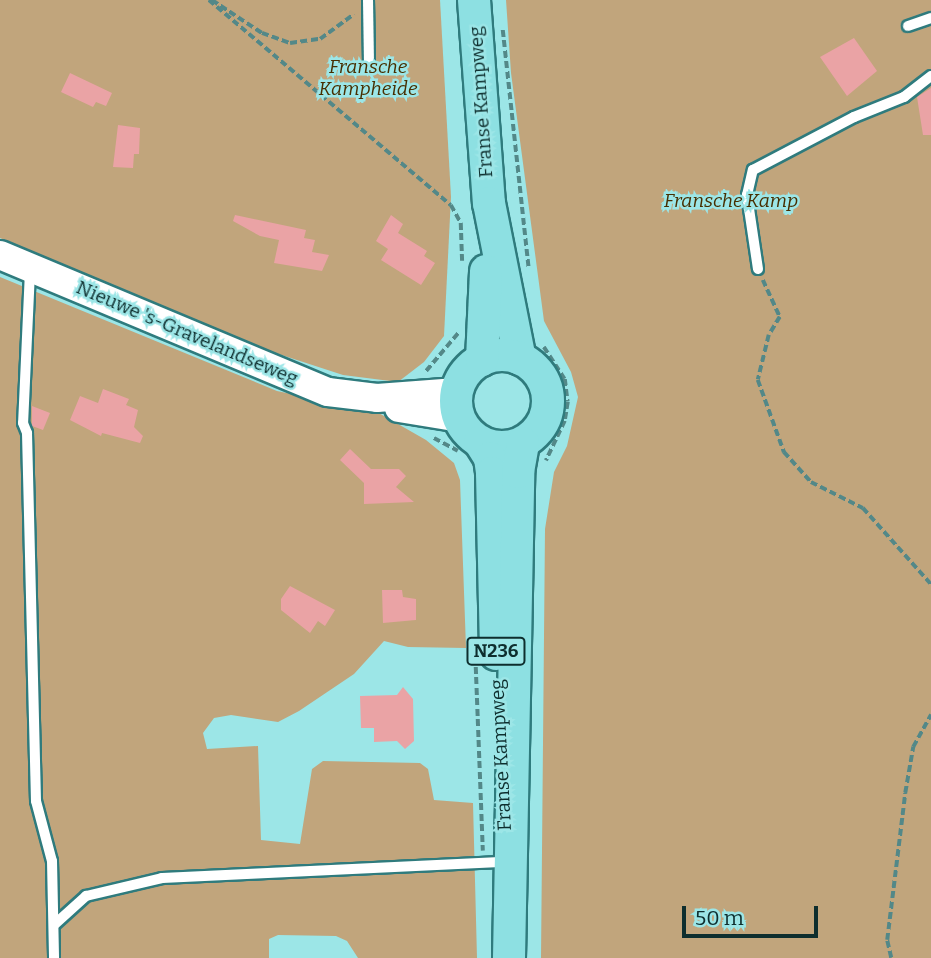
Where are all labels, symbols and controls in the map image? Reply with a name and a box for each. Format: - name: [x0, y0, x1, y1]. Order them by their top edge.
- street label: Franse Kampweg: [464, 25, 498, 179]
- park label: Fransche Kampheide: [318, 56, 418, 100]
- park label: Fransche Kamp: [664, 190, 798, 212]
- street label: Nieuwe 's-Gravelandseweg: [73, 276, 301, 390]
- road number: N236: [466, 636, 526, 666]
- street label: Franse Kampweg: [486, 679, 516, 831]
- scale bar: [686, 892, 822, 936]
- text: 50 m: [695, 905, 744, 931]

